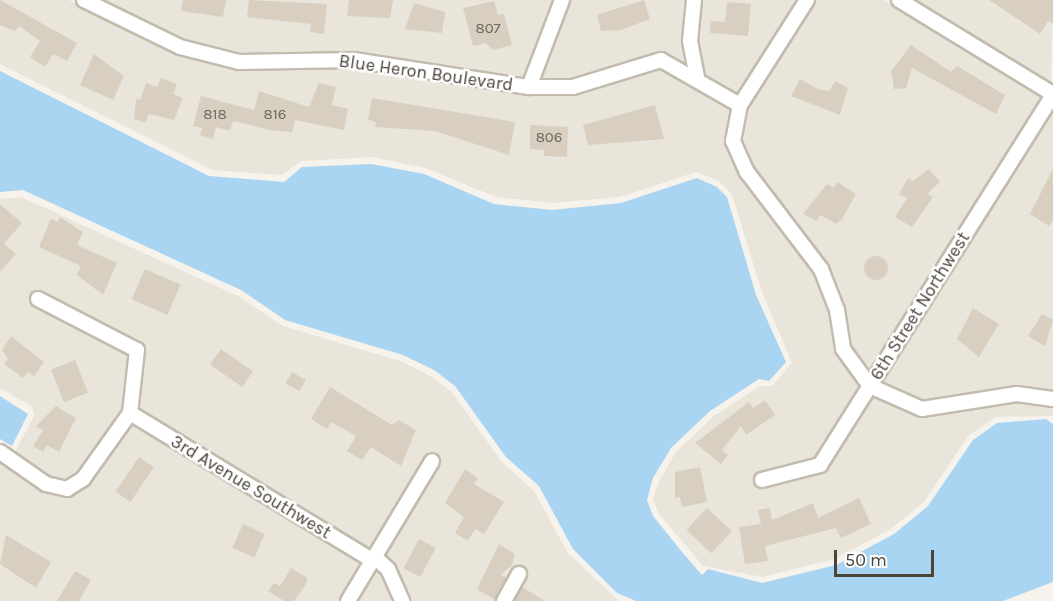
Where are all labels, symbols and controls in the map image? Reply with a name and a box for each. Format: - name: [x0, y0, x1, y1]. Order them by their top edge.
- house number: 807: [475, 20, 501, 38]
- street label: Blue Heron Boulevard: [337, 50, 515, 96]
- house number: 818: [203, 106, 227, 124]
- house number: 816: [264, 106, 286, 124]
- house number: 806: [536, 129, 562, 147]
- street label: 6th Street Northwest: [866, 228, 974, 384]
- street label: 3rd Avenue Southwest: [167, 431, 335, 543]
- scale bar: [837, 538, 938, 576]
- text: 50 m: [845, 549, 887, 571]

